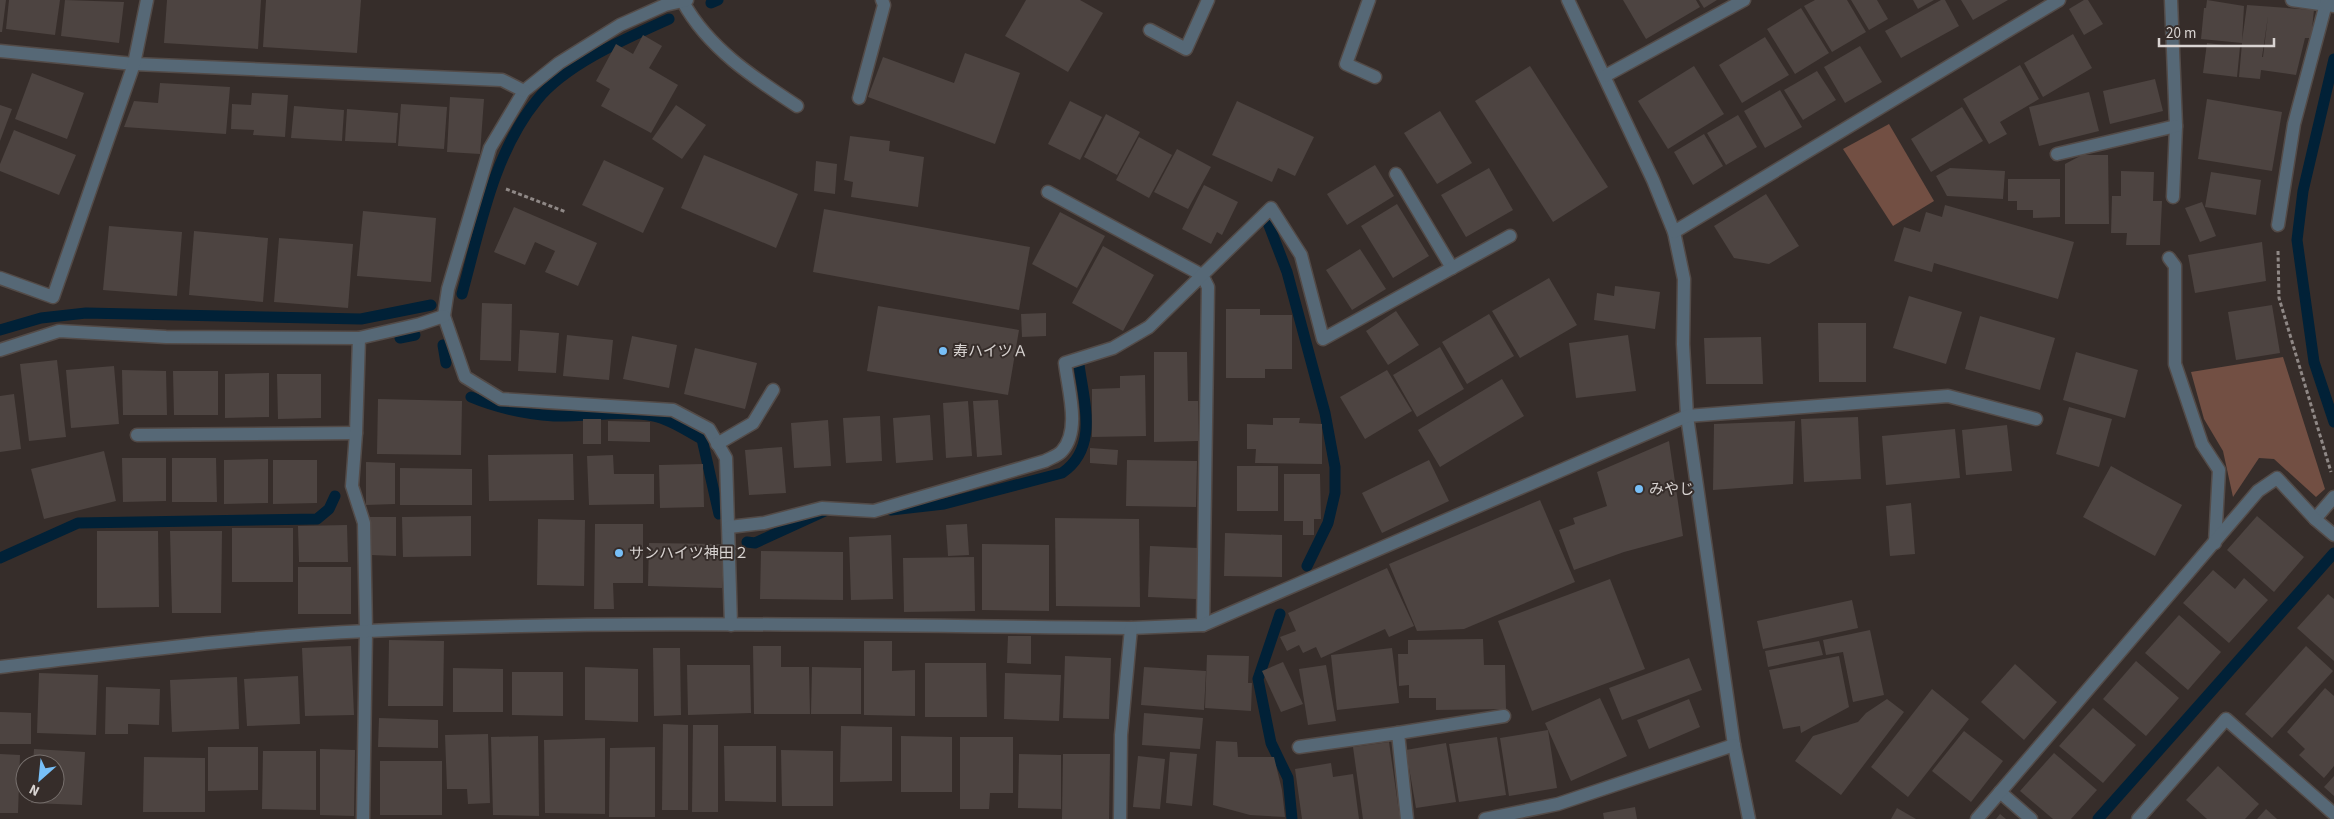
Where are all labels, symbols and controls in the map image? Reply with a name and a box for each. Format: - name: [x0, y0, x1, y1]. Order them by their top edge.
- scale bar: [2159, 15, 2274, 47]
- text: 20 m: [2166, 23, 2196, 44]
- place label: 寿ハイツＡ: [953, 341, 1028, 362]
- marker: 寿ハイツＡ: [937, 345, 949, 357]
- place label: みやじ: [1649, 479, 1694, 500]
- marker: みやじ: [1633, 483, 1645, 495]
- place label: サンハイツ神田２: [629, 543, 749, 564]
- marker: サンハイツ神田２: [613, 547, 625, 559]
- north arrow: [15, 754, 65, 804]
- text: N: [26, 779, 43, 801]

